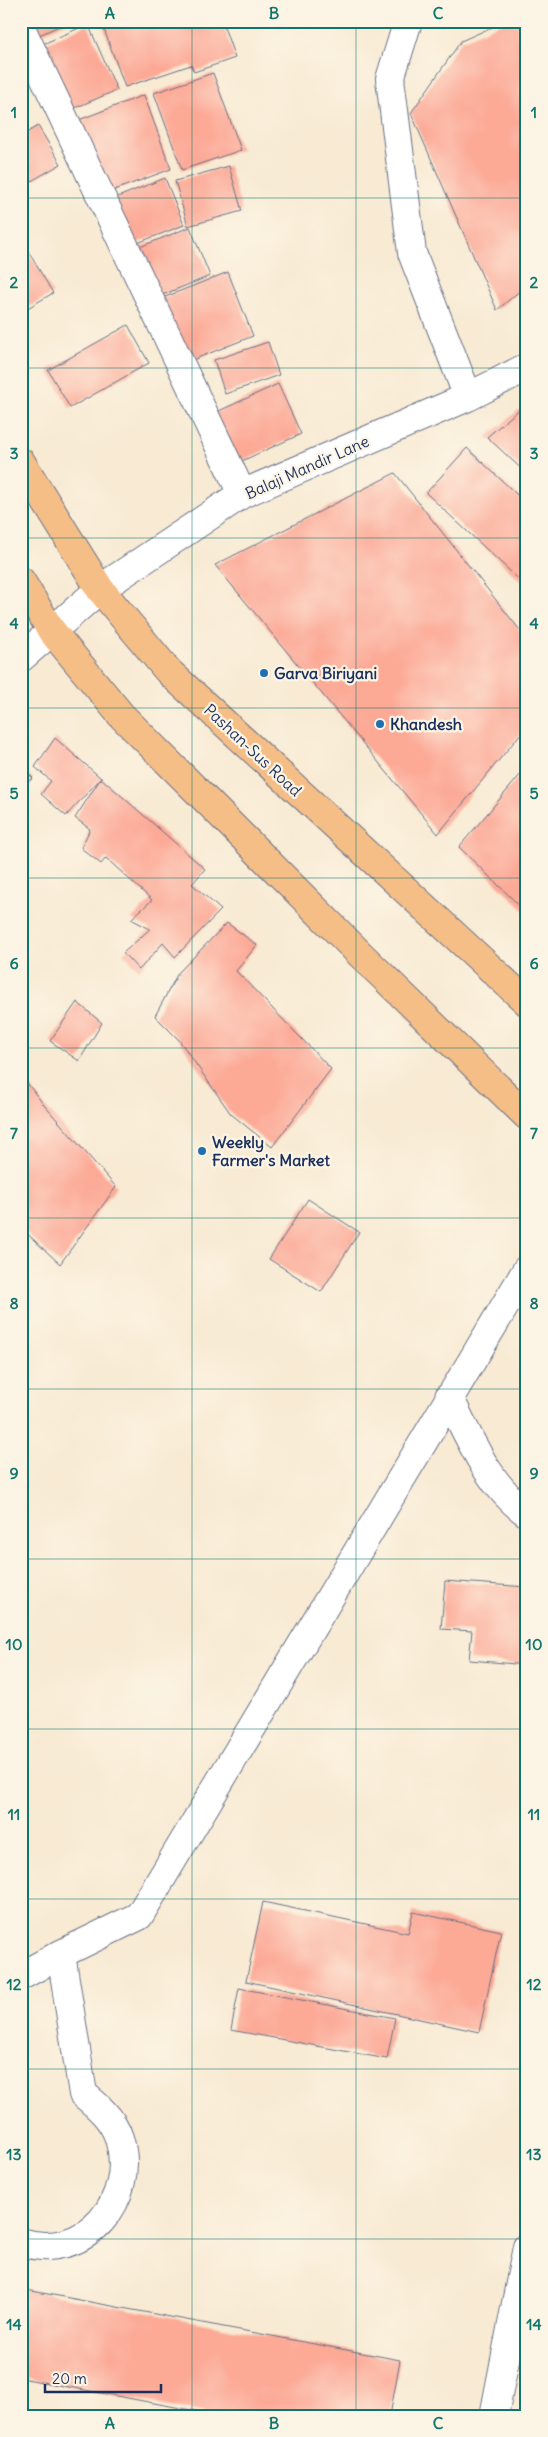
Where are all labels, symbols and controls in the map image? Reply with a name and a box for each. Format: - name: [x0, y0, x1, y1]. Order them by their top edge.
- text: A: [105, 3, 115, 23]
- text: B: [269, 3, 280, 23]
- text: C: [433, 3, 444, 23]
- text: 1: [11, 102, 17, 122]
- text: 1: [531, 102, 537, 122]
- text: 2: [10, 272, 19, 292]
- text: 2: [530, 272, 539, 292]
- street label: Balaji Mandir Lane: [242, 431, 372, 503]
- text: 3: [9, 443, 19, 463]
- text: 3: [529, 443, 539, 463]
- text: 4: [9, 613, 19, 633]
- text: 4: [529, 613, 539, 633]
- place label: Garva Biriyani: [274, 663, 377, 684]
- marker: Garva Biriyani: [258, 667, 270, 679]
- street label: Pashan-Sus Road: [200, 700, 306, 800]
- place label: Khandesh: [390, 714, 462, 734]
- marker: Khandesh: [374, 718, 386, 730]
- text: 5: [9, 783, 19, 803]
- text: 5: [529, 783, 539, 803]
- text: 6: [9, 953, 19, 973]
- text: 6: [529, 953, 539, 973]
- text: 7: [10, 1123, 18, 1143]
- text: 7: [530, 1123, 538, 1143]
- place label: Weekly Farmer's Market: [212, 1132, 330, 1170]
- marker: Weekly Farmer's Market: [196, 1145, 208, 1157]
- text: 8: [9, 1293, 19, 1313]
- text: 8: [529, 1293, 539, 1313]
- text: 9: [9, 1463, 19, 1483]
- text: 9: [529, 1463, 539, 1483]
- text: 10: [6, 1634, 22, 1654]
- text: 10: [526, 1634, 542, 1654]
- text: 11: [8, 1804, 20, 1824]
- text: 11: [528, 1804, 540, 1824]
- text: 12: [6, 1974, 22, 1994]
- text: 12: [526, 1974, 542, 1994]
- text: 13: [6, 2144, 22, 2164]
- text: 13: [526, 2144, 542, 2164]
- text: 14: [6, 2314, 22, 2334]
- text: 14: [526, 2314, 542, 2334]
- scale bar: [45, 2362, 161, 2394]
- text: 20 m: [52, 2369, 87, 2388]
- text: A: [105, 2413, 115, 2433]
- text: B: [269, 2413, 280, 2433]
- text: C: [433, 2413, 444, 2433]

